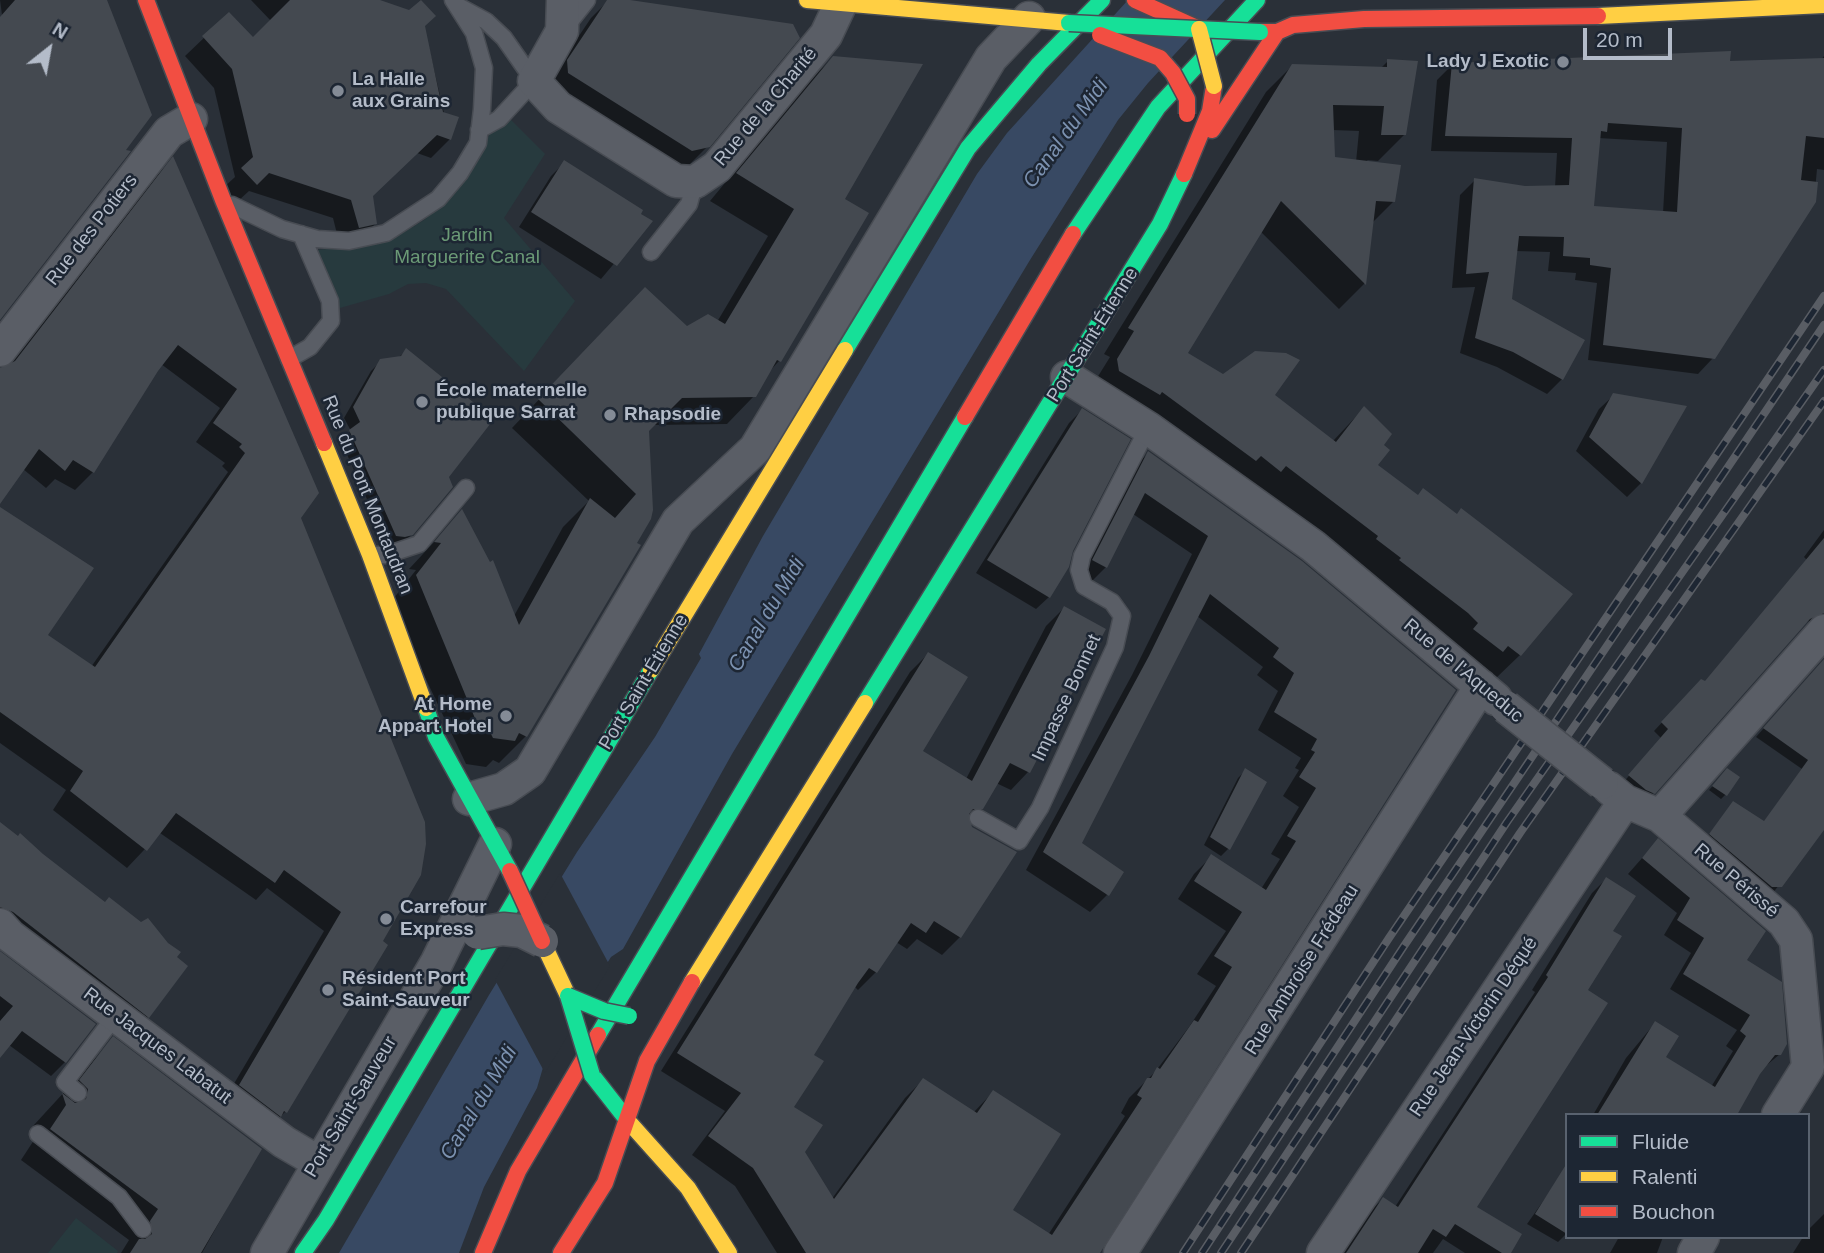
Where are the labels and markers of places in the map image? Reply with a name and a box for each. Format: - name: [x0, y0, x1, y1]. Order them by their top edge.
- place label: Lady J Exotic: [1427, 51, 1549, 73]
- marker: Lady J Exotic: [1555, 54, 1571, 70]
- place label: La Halle aux Grains: [352, 69, 450, 113]
- marker: La Halle aux Grains: [330, 83, 346, 99]
- place label: École maternelle publique Sarrat: [436, 380, 587, 424]
- marker: École maternelle publique Sarrat: [414, 394, 430, 410]
- place label: Rhapsodie: [624, 404, 721, 426]
- marker: Rhapsodie: [602, 407, 618, 423]
- place label: At Home Appart Hotel: [378, 694, 492, 738]
- marker: At Home Appart Hotel: [498, 708, 514, 724]
- place label: Carrefour Express: [400, 897, 487, 941]
- marker: Carrefour Express: [378, 911, 394, 927]
- place label: Résident Port Saint-Sauveur: [342, 968, 470, 1012]
- marker: Résident Port Saint-Sauveur: [320, 982, 336, 998]

